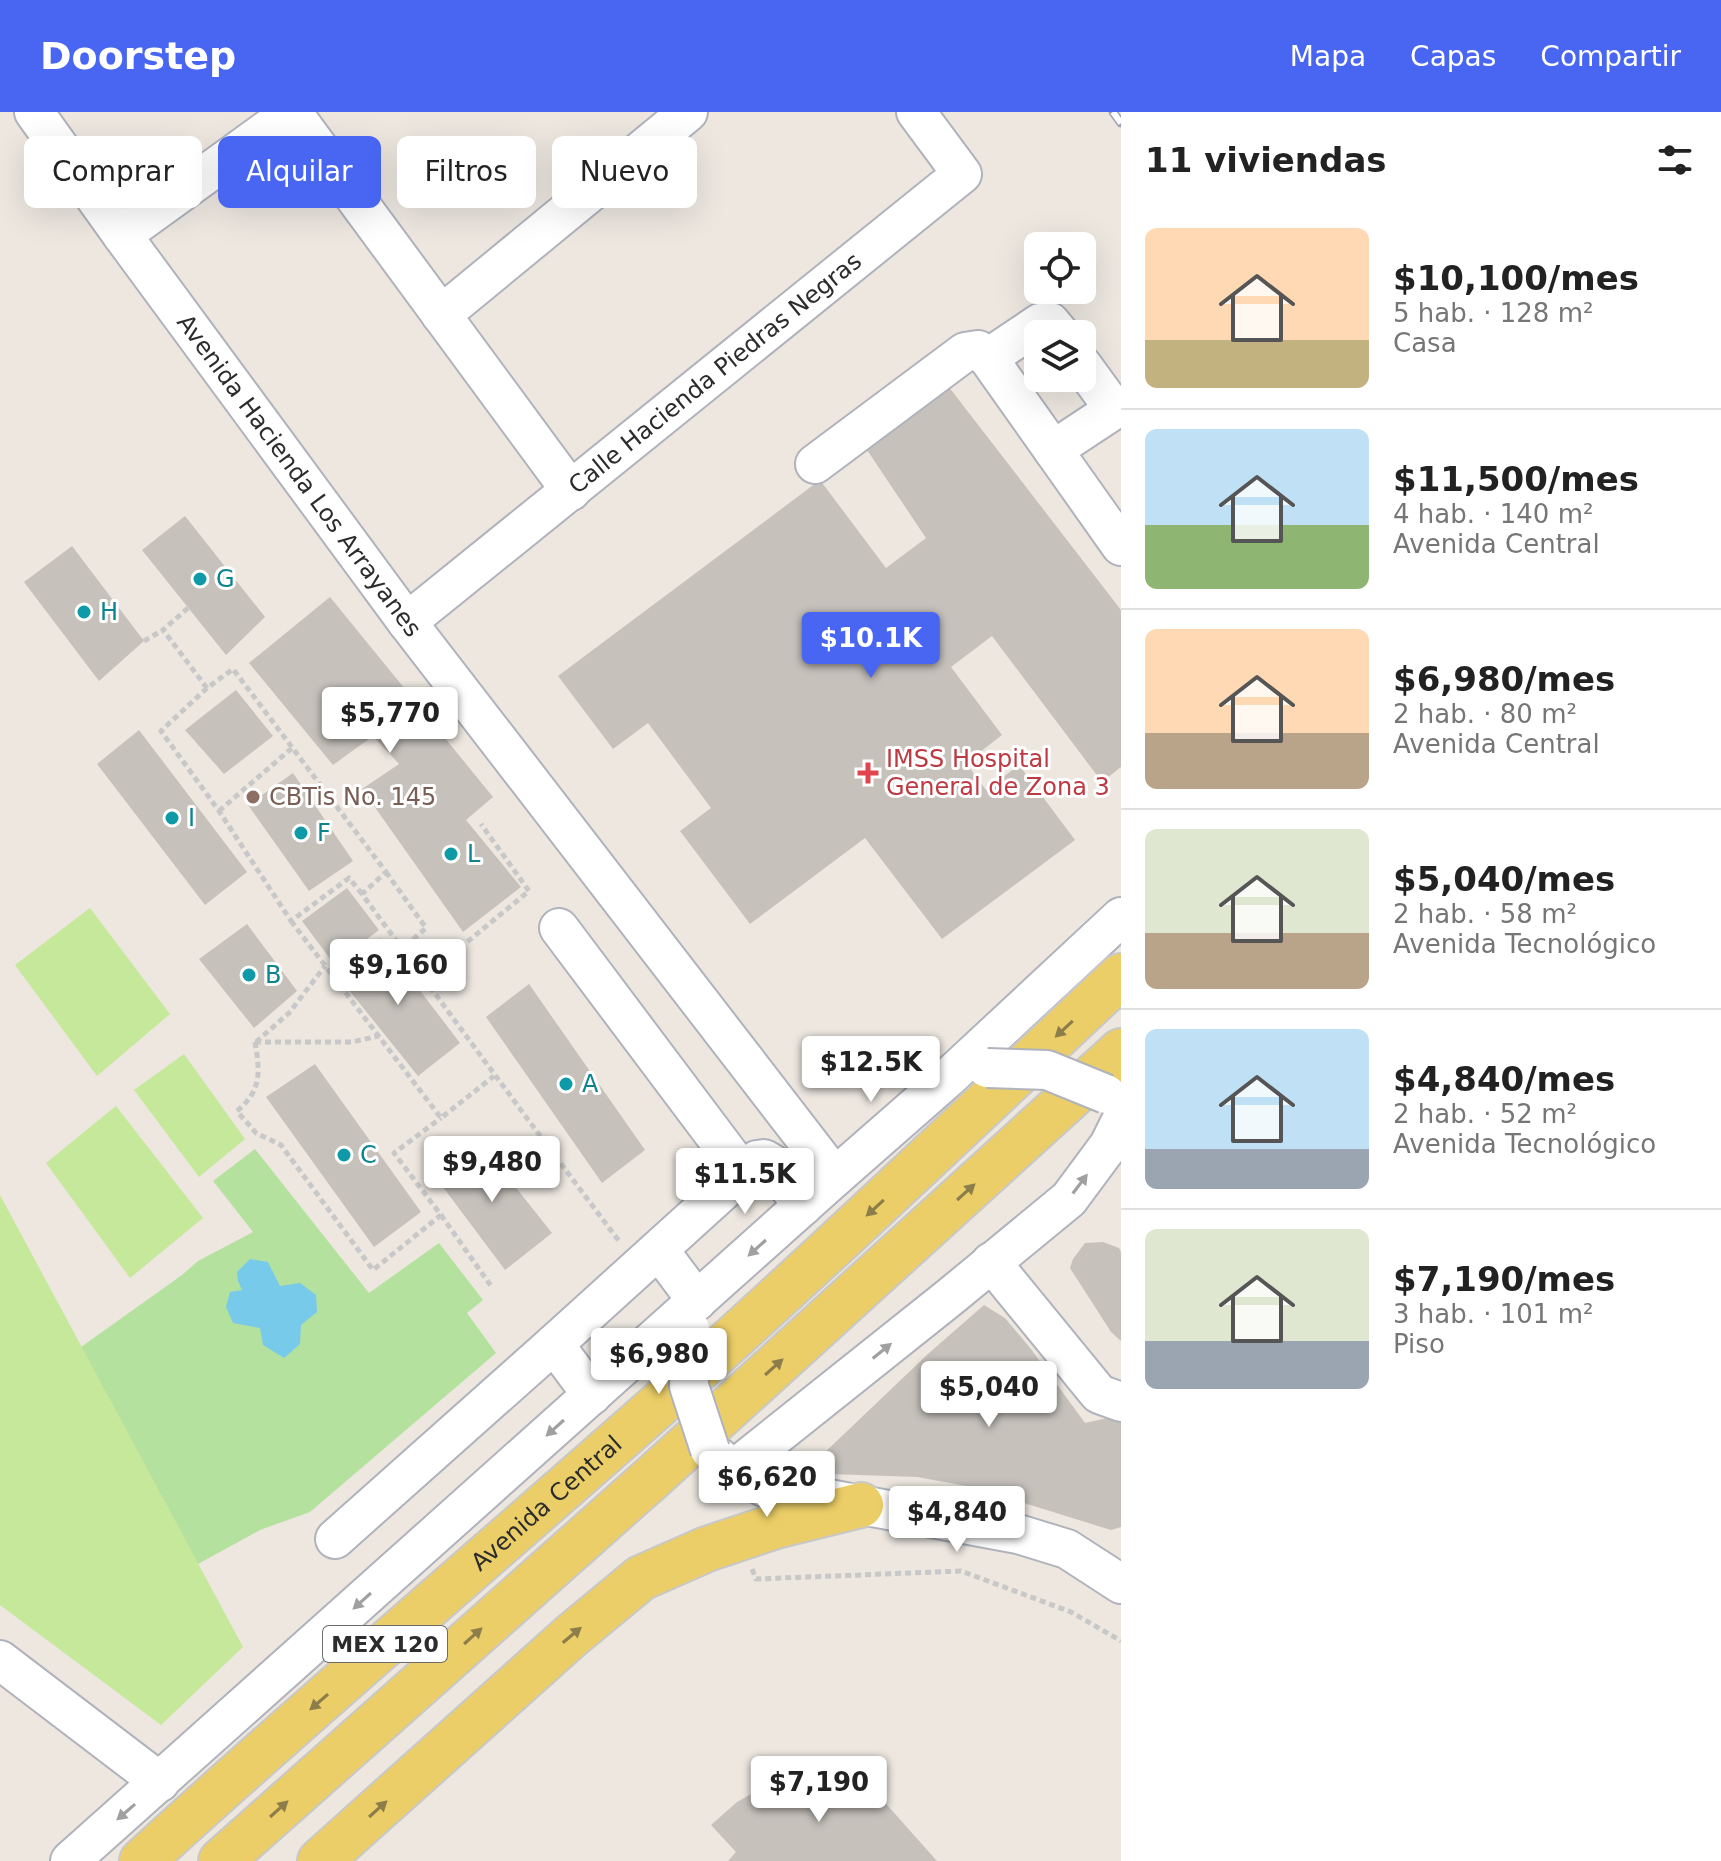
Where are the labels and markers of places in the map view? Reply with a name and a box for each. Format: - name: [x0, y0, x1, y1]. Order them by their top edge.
- place label: G: [216, 565, 235, 593]
- marker: G: [191, 570, 209, 588]
- place label: H: [100, 598, 118, 626]
- marker: H: [75, 603, 93, 621]
- pin: $10.1K: [806, 612, 936, 680]
- pin: $5,770: [325, 687, 455, 755]
- place label: IMSS Hospital General de Zona 3: [886, 745, 1110, 801]
- marker: IMSS Hospital General de Zona 3: [857, 762, 879, 784]
- place label: CBTis No. 145: [269, 783, 436, 811]
- marker: CBTis No. 145: [244, 788, 262, 806]
- place label: I: [188, 804, 195, 832]
- marker: I: [163, 809, 181, 827]
- place label: F: [317, 819, 331, 847]
- marker: F: [292, 824, 310, 842]
- place label: L: [467, 840, 481, 868]
- marker: L: [442, 845, 460, 863]
- pin: $9,160: [333, 939, 463, 1007]
- place label: B: [265, 961, 281, 989]
- marker: B: [240, 966, 258, 984]
- pin: $12.5K: [806, 1036, 936, 1104]
- place label: A: [582, 1070, 599, 1098]
- marker: A: [557, 1075, 575, 1093]
- pin: $9,480: [427, 1136, 557, 1204]
- place label: C: [360, 1141, 377, 1169]
- marker: C: [335, 1146, 353, 1164]
- pin: $11.5K: [680, 1148, 810, 1216]
- pin: $6,980: [594, 1328, 724, 1396]
- pin: $5,040: [924, 1361, 1054, 1429]
- pin: $6,620: [702, 1451, 832, 1519]
- pin: $4,840: [892, 1486, 1022, 1554]
- pin: $7,190: [754, 1756, 884, 1824]

